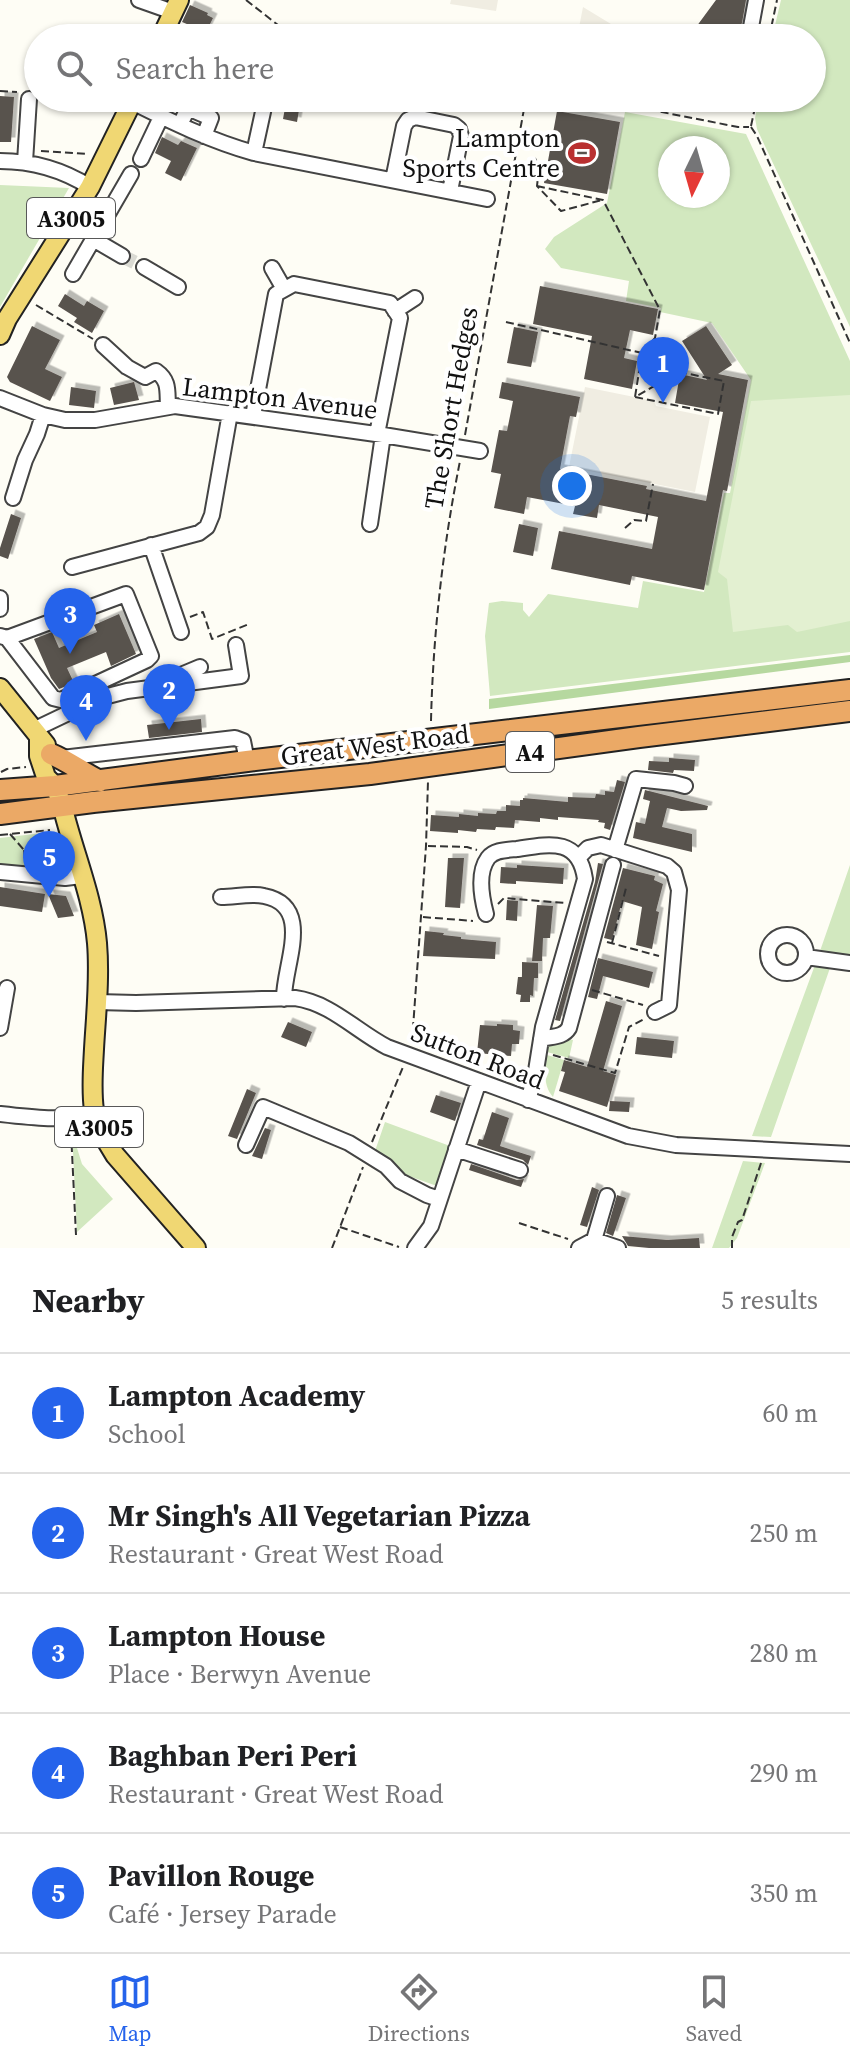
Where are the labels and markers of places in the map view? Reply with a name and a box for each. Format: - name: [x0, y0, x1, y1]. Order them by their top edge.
- place label: Lampton Sports Centre: [402, 120, 560, 186]
- sports icon: Lampton Sports Centre: [567, 138, 597, 168]
- pin: 1: [637, 337, 689, 403]
- pin: 3: [44, 588, 96, 654]
- pin: 2: [143, 664, 195, 730]
- pin: 4: [60, 675, 112, 741]
- pin: 5: [23, 831, 75, 897]

